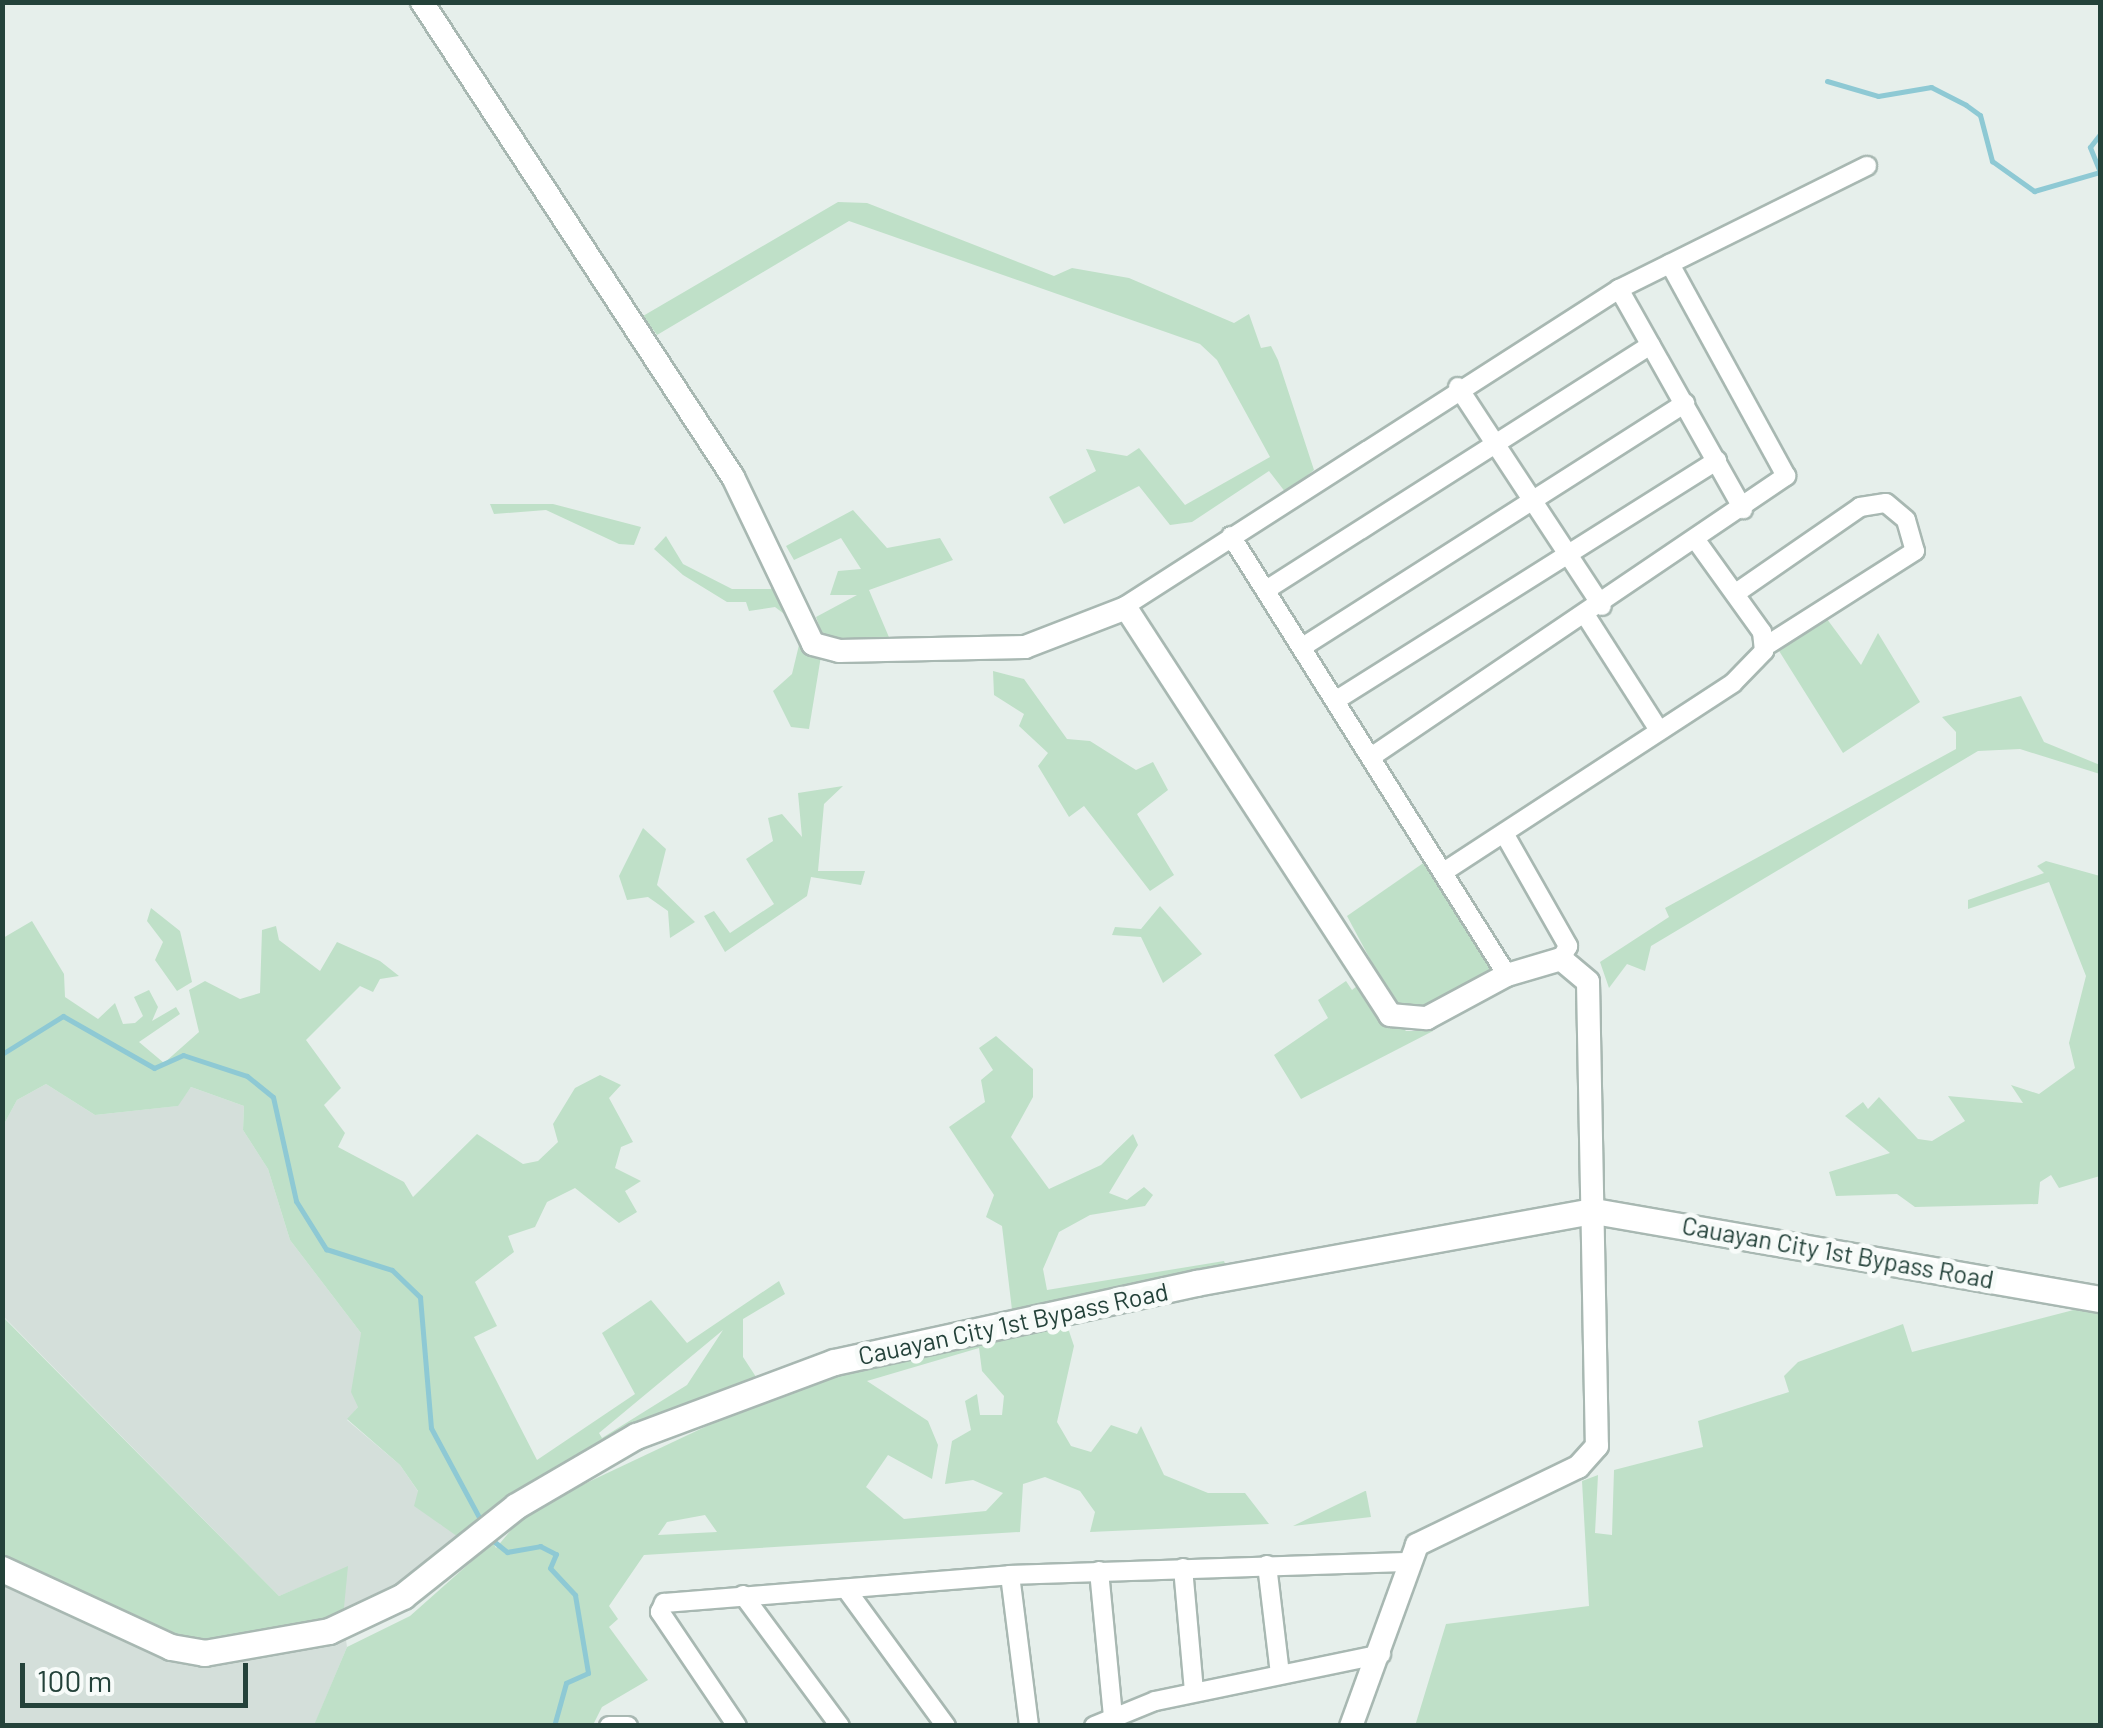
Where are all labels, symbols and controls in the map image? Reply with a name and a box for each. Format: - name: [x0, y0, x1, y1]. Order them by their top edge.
- street label: Cauayan City 1st Bypass Road: [1680, 1210, 1996, 1294]
- street label: Cauayan City 1st Bypass Road: [855, 1275, 1171, 1371]
- scale bar: [25, 1643, 252, 1705]
- text: 100 m: [37, 1662, 112, 1698]

